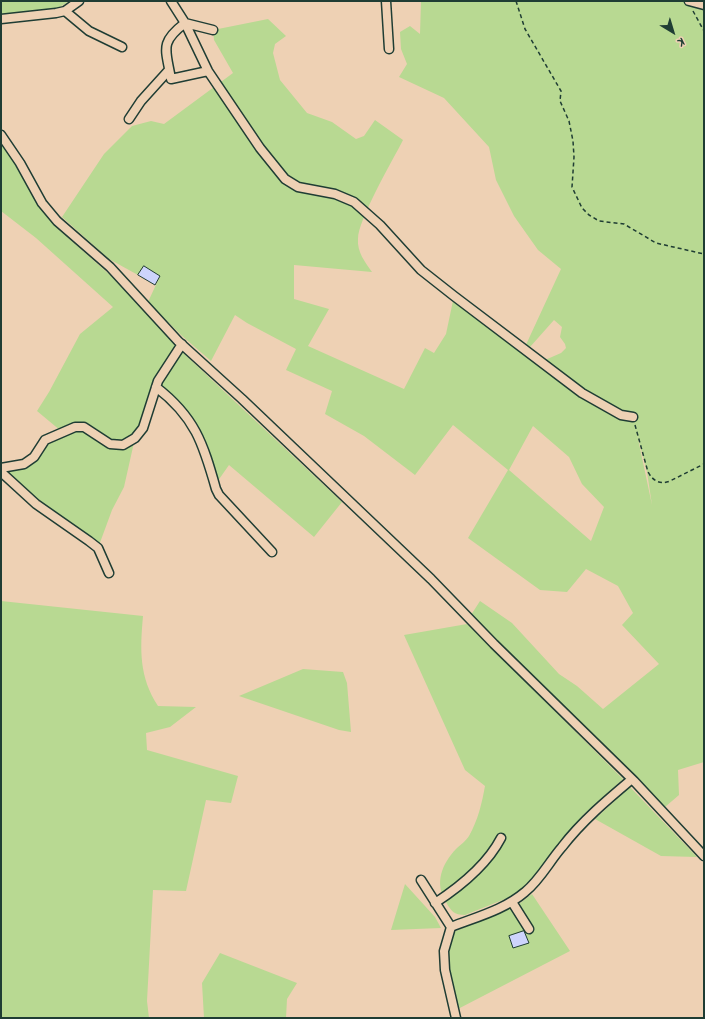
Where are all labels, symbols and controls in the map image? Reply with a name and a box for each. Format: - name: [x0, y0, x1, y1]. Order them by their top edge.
- north arrow: [653, 12, 693, 52]
- text: K: [672, 32, 689, 51]

